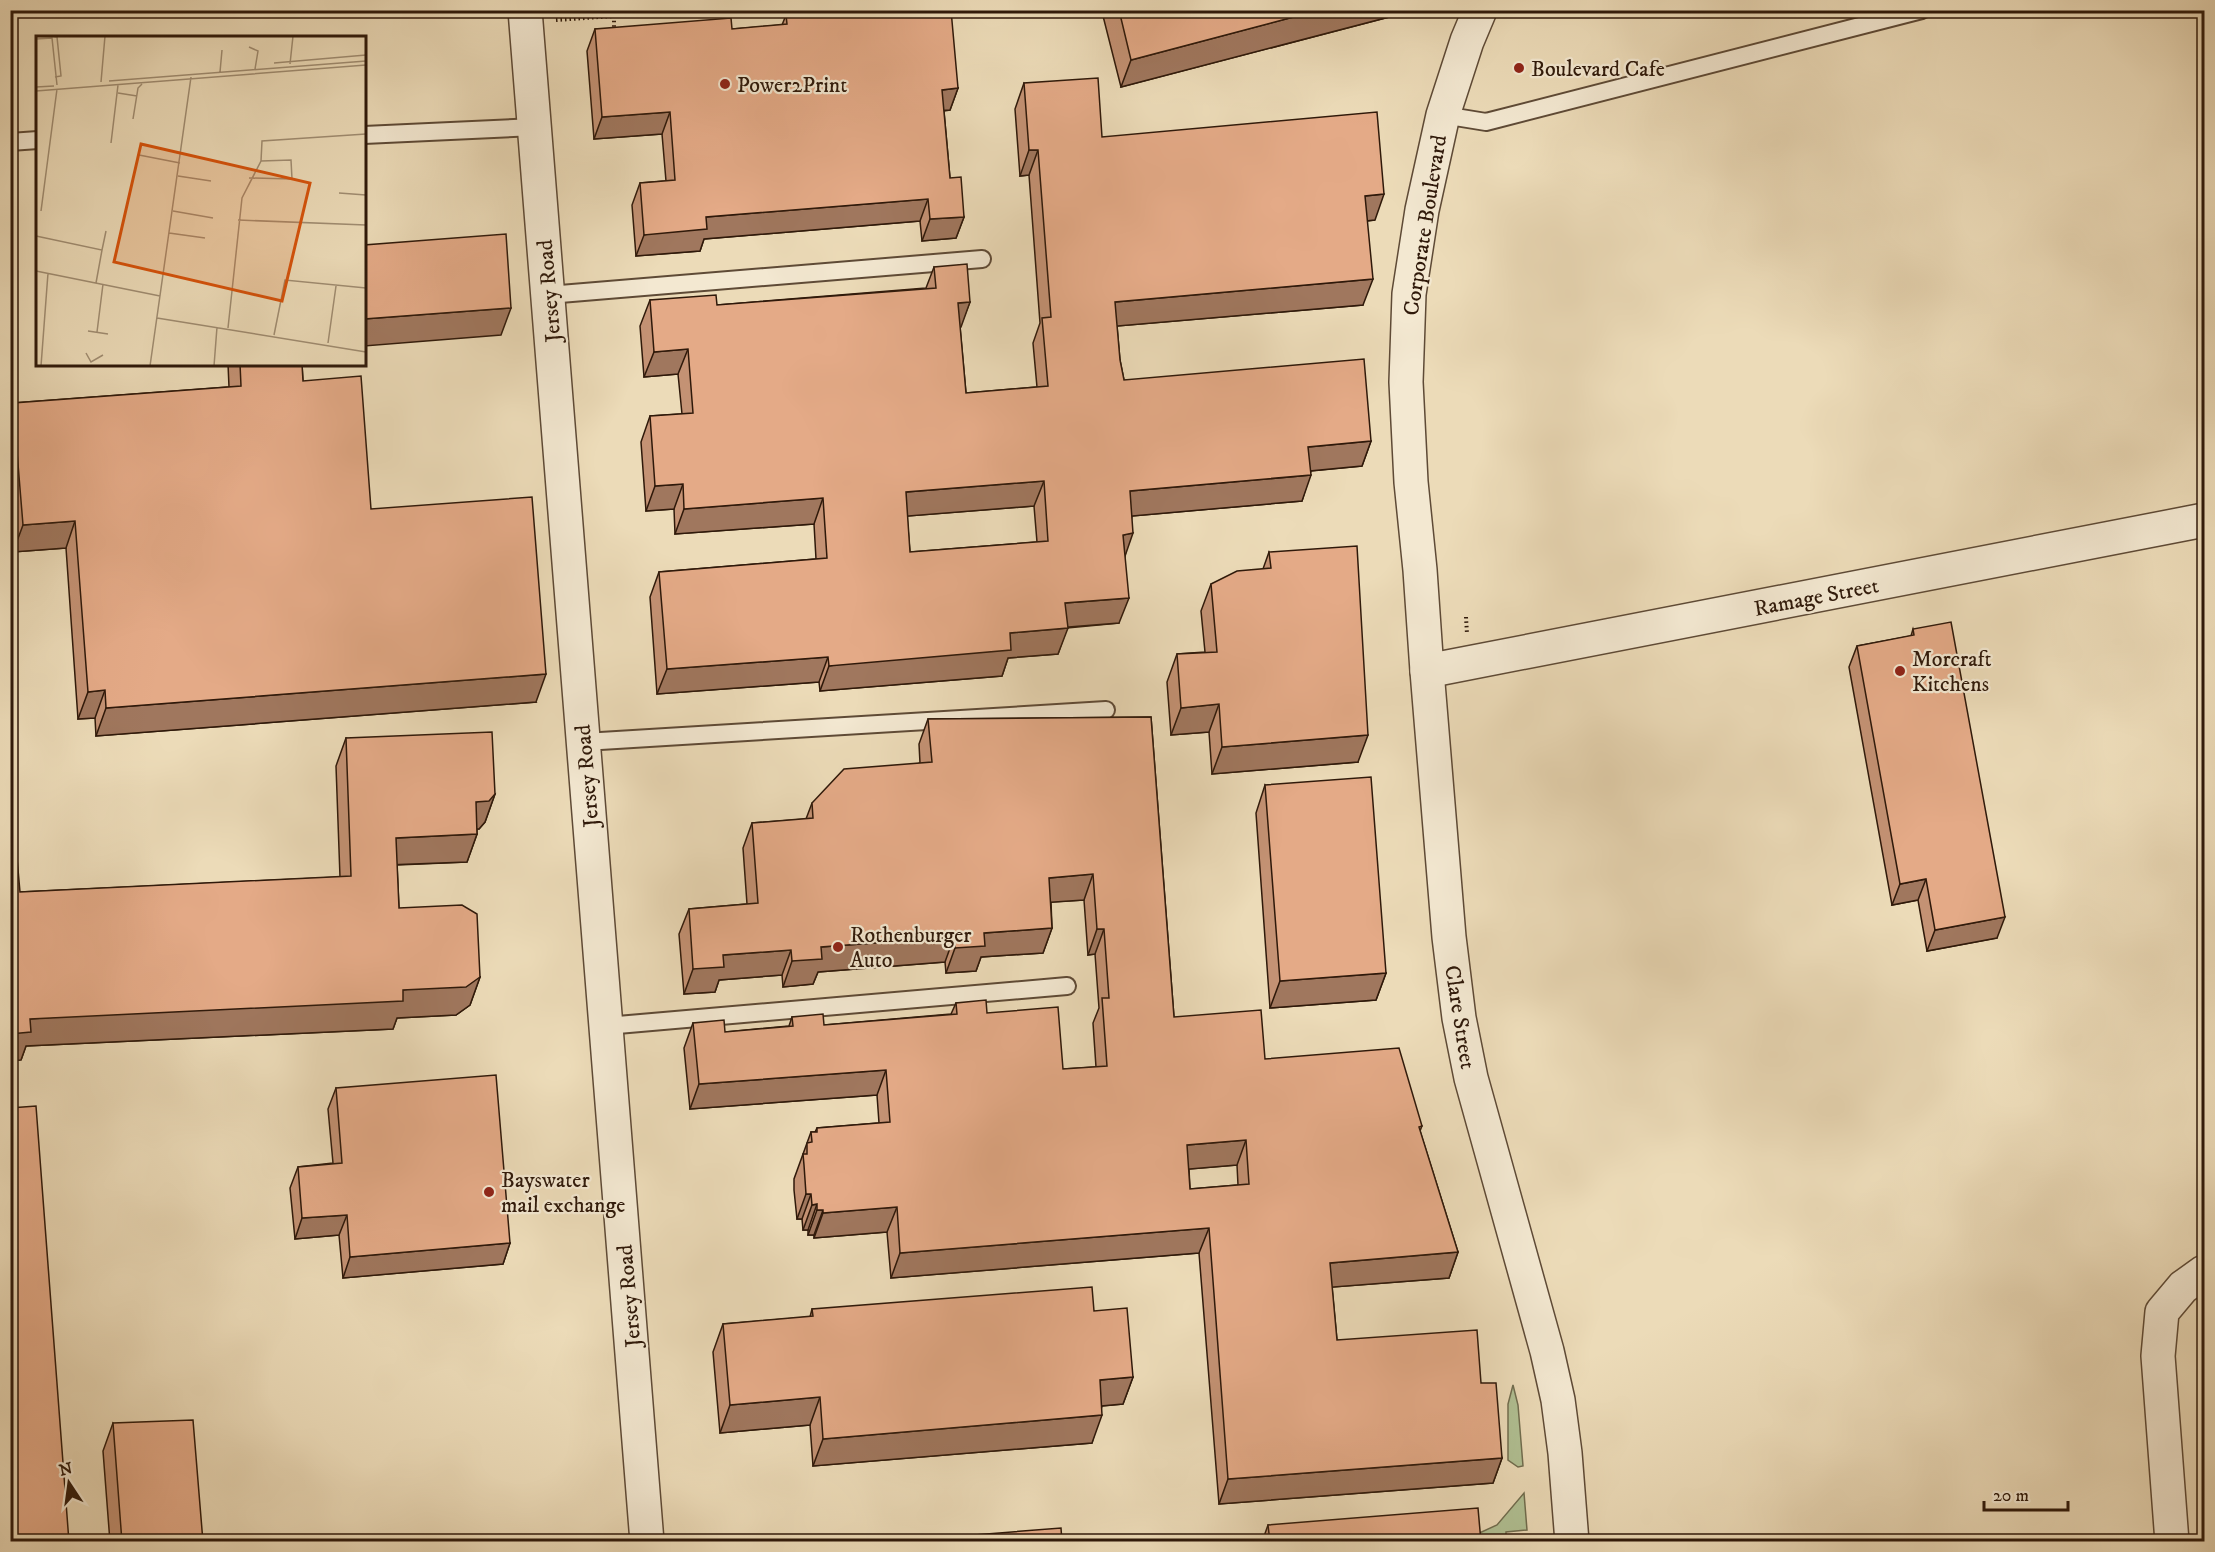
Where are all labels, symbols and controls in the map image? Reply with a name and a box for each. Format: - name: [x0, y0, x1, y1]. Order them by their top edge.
- inset map: [36, 36, 366, 366]
- place label: Boulevard Cafe: [1531, 56, 1665, 83]
- marker: Boulevard Cafe: [1512, 61, 1526, 75]
- place label: Power2Print: [737, 72, 847, 99]
- marker: Power2Print: [718, 77, 732, 91]
- street label: Corporate Boulevard: [1398, 133, 1453, 317]
- street label: Jersey Road: [532, 238, 568, 345]
- street label: Ramage Street: [1752, 572, 1881, 623]
- place label: Morcraft Kitchens: [1912, 646, 1992, 698]
- marker: Morcraft Kitchens: [1893, 664, 1907, 678]
- street label: Jersey Road: [570, 723, 606, 830]
- place label: Rothenburger Auto: [850, 922, 972, 974]
- marker: Rothenburger Auto: [831, 940, 845, 954]
- street label: Clare Street: [1438, 963, 1481, 1071]
- place label: Bayswater mail exchange: [501, 1167, 625, 1219]
- marker: Bayswater mail exchange: [482, 1185, 496, 1199]
- street label: Jersey Road: [612, 1243, 648, 1350]
- north arrow: [39, 1453, 99, 1513]
- text: N: [57, 1458, 75, 1481]
- scale bar: [1984, 1474, 2068, 1512]
- text: 20 m: [1993, 1485, 2029, 1507]

